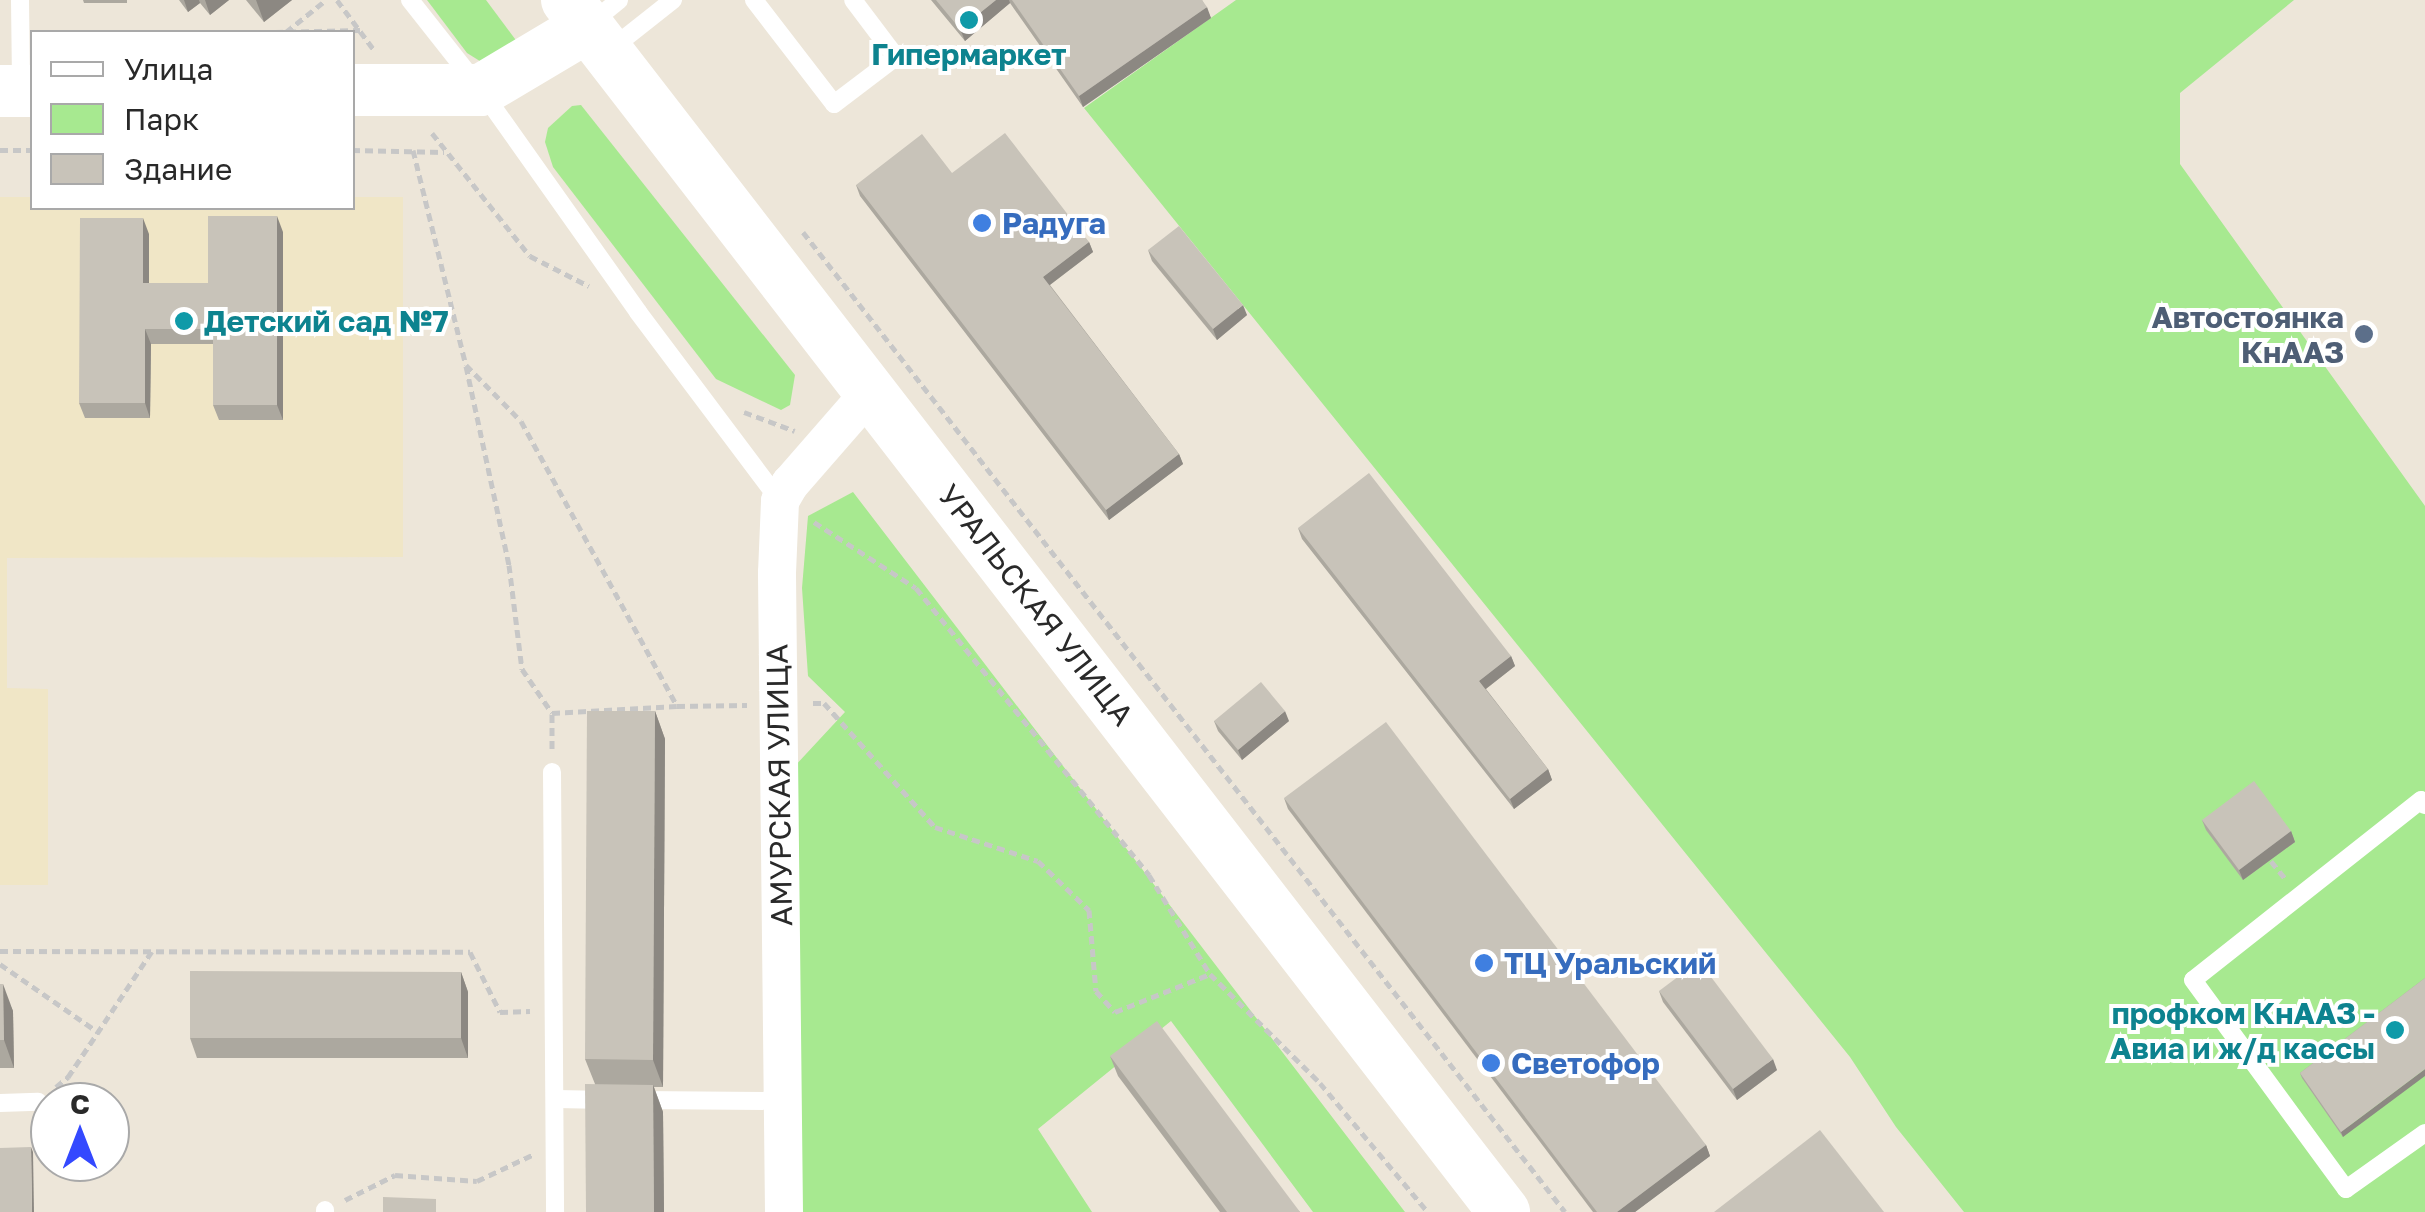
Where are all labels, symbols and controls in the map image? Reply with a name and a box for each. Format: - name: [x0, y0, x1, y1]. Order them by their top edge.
- marker: Гипермаркет: [958, 9, 980, 31]
- legend: [30, 30, 355, 210]
- place label: Гипермаркет: [871, 36, 1067, 72]
- text: Улица: [124, 51, 213, 87]
- text: Парк: [124, 101, 199, 137]
- text: Здание: [124, 151, 232, 187]
- place label: Радуга: [1002, 205, 1106, 241]
- marker: Радуга: [971, 212, 993, 234]
- place label: Автостоянка КнААЗ: [2151, 299, 2344, 370]
- place label: Детский сад №7: [204, 303, 449, 339]
- marker: Детский сад №7: [173, 310, 195, 332]
- marker: Автостоянка КнААЗ: [2353, 323, 2375, 345]
- street label: УРАЛЬСКАЯ УЛИЦА: [931, 477, 1141, 733]
- street label: АМУРСКАЯ УЛИЦА: [759, 644, 799, 926]
- place label: ТЦ Уральский: [1504, 945, 1716, 981]
- marker: ТЦ Уральский: [1473, 952, 1495, 974]
- place label: профком КнААЗ - Авиа и ж/д кассы: [2110, 995, 2375, 1066]
- marker: профком КнААЗ - Авиа и ж/д кассы: [2384, 1019, 2406, 1041]
- place label: Светофор: [1511, 1045, 1660, 1081]
- marker: Светофор: [1480, 1052, 1502, 1074]
- north arrow: [30, 1082, 130, 1182]
- text: С: [70, 1087, 90, 1120]

